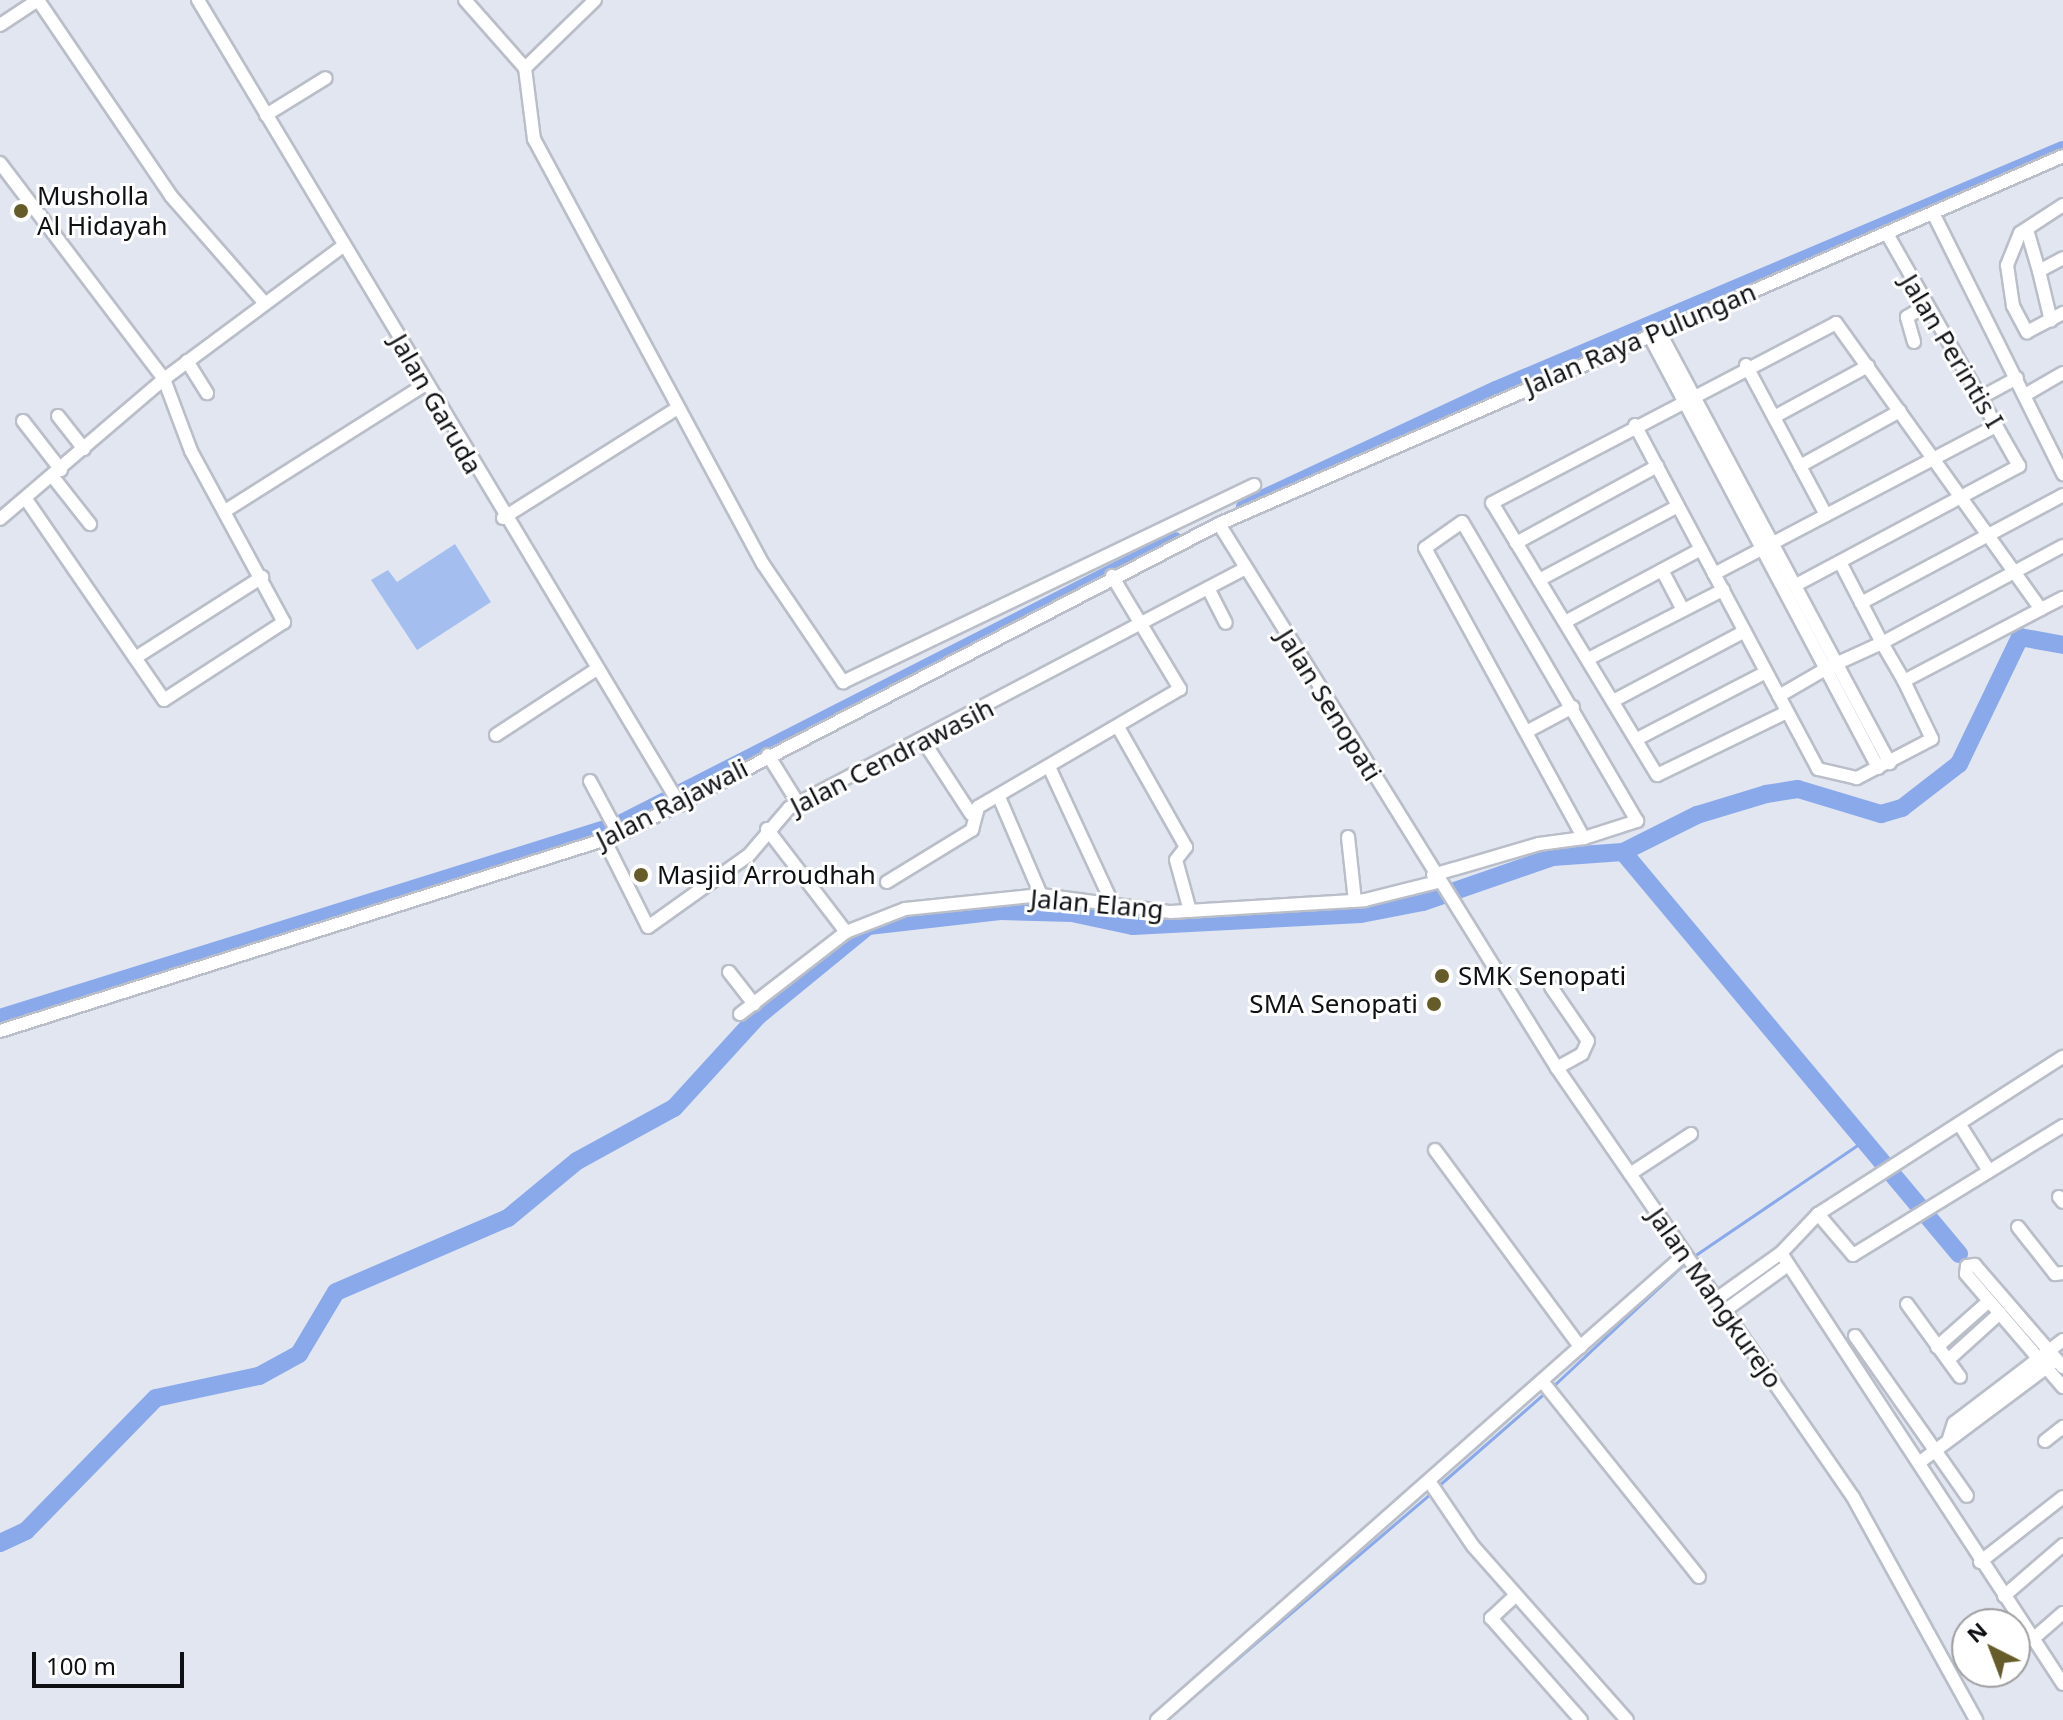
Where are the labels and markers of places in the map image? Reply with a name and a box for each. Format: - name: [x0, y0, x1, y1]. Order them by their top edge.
- place label: Musholla Al Hidayah: [37, 180, 168, 242]
- marker: Musholla Al Hidayah: [12, 202, 30, 220]
- place label: Masjid Arroudhah: [657, 859, 876, 891]
- marker: Masjid Arroudhah: [632, 866, 650, 884]
- place label: SMK Senopati: [1458, 960, 1626, 992]
- marker: SMK Senopati: [1433, 967, 1451, 985]
- place label: SMA Senopati: [1249, 988, 1418, 1020]
- marker: SMA Senopati: [1425, 995, 1443, 1013]

